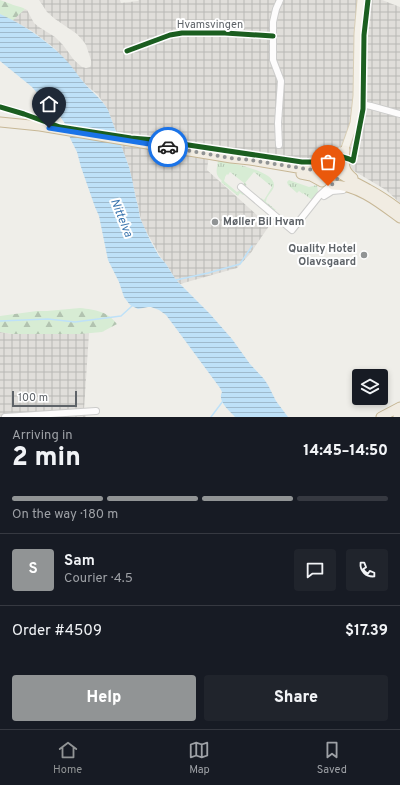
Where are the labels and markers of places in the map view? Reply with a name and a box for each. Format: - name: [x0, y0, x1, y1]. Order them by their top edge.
- pin: [32, 87, 66, 128]
- pin: [311, 145, 345, 186]
- place label: Møller Bil Hvam: [223, 215, 304, 229]
- marker: Møller Bil Hvam: [210, 217, 220, 227]
- place label: Quality Hotel Olavsgaard: [288, 242, 356, 269]
- marker: Quality Hotel Olavsgaard: [359, 250, 369, 260]

